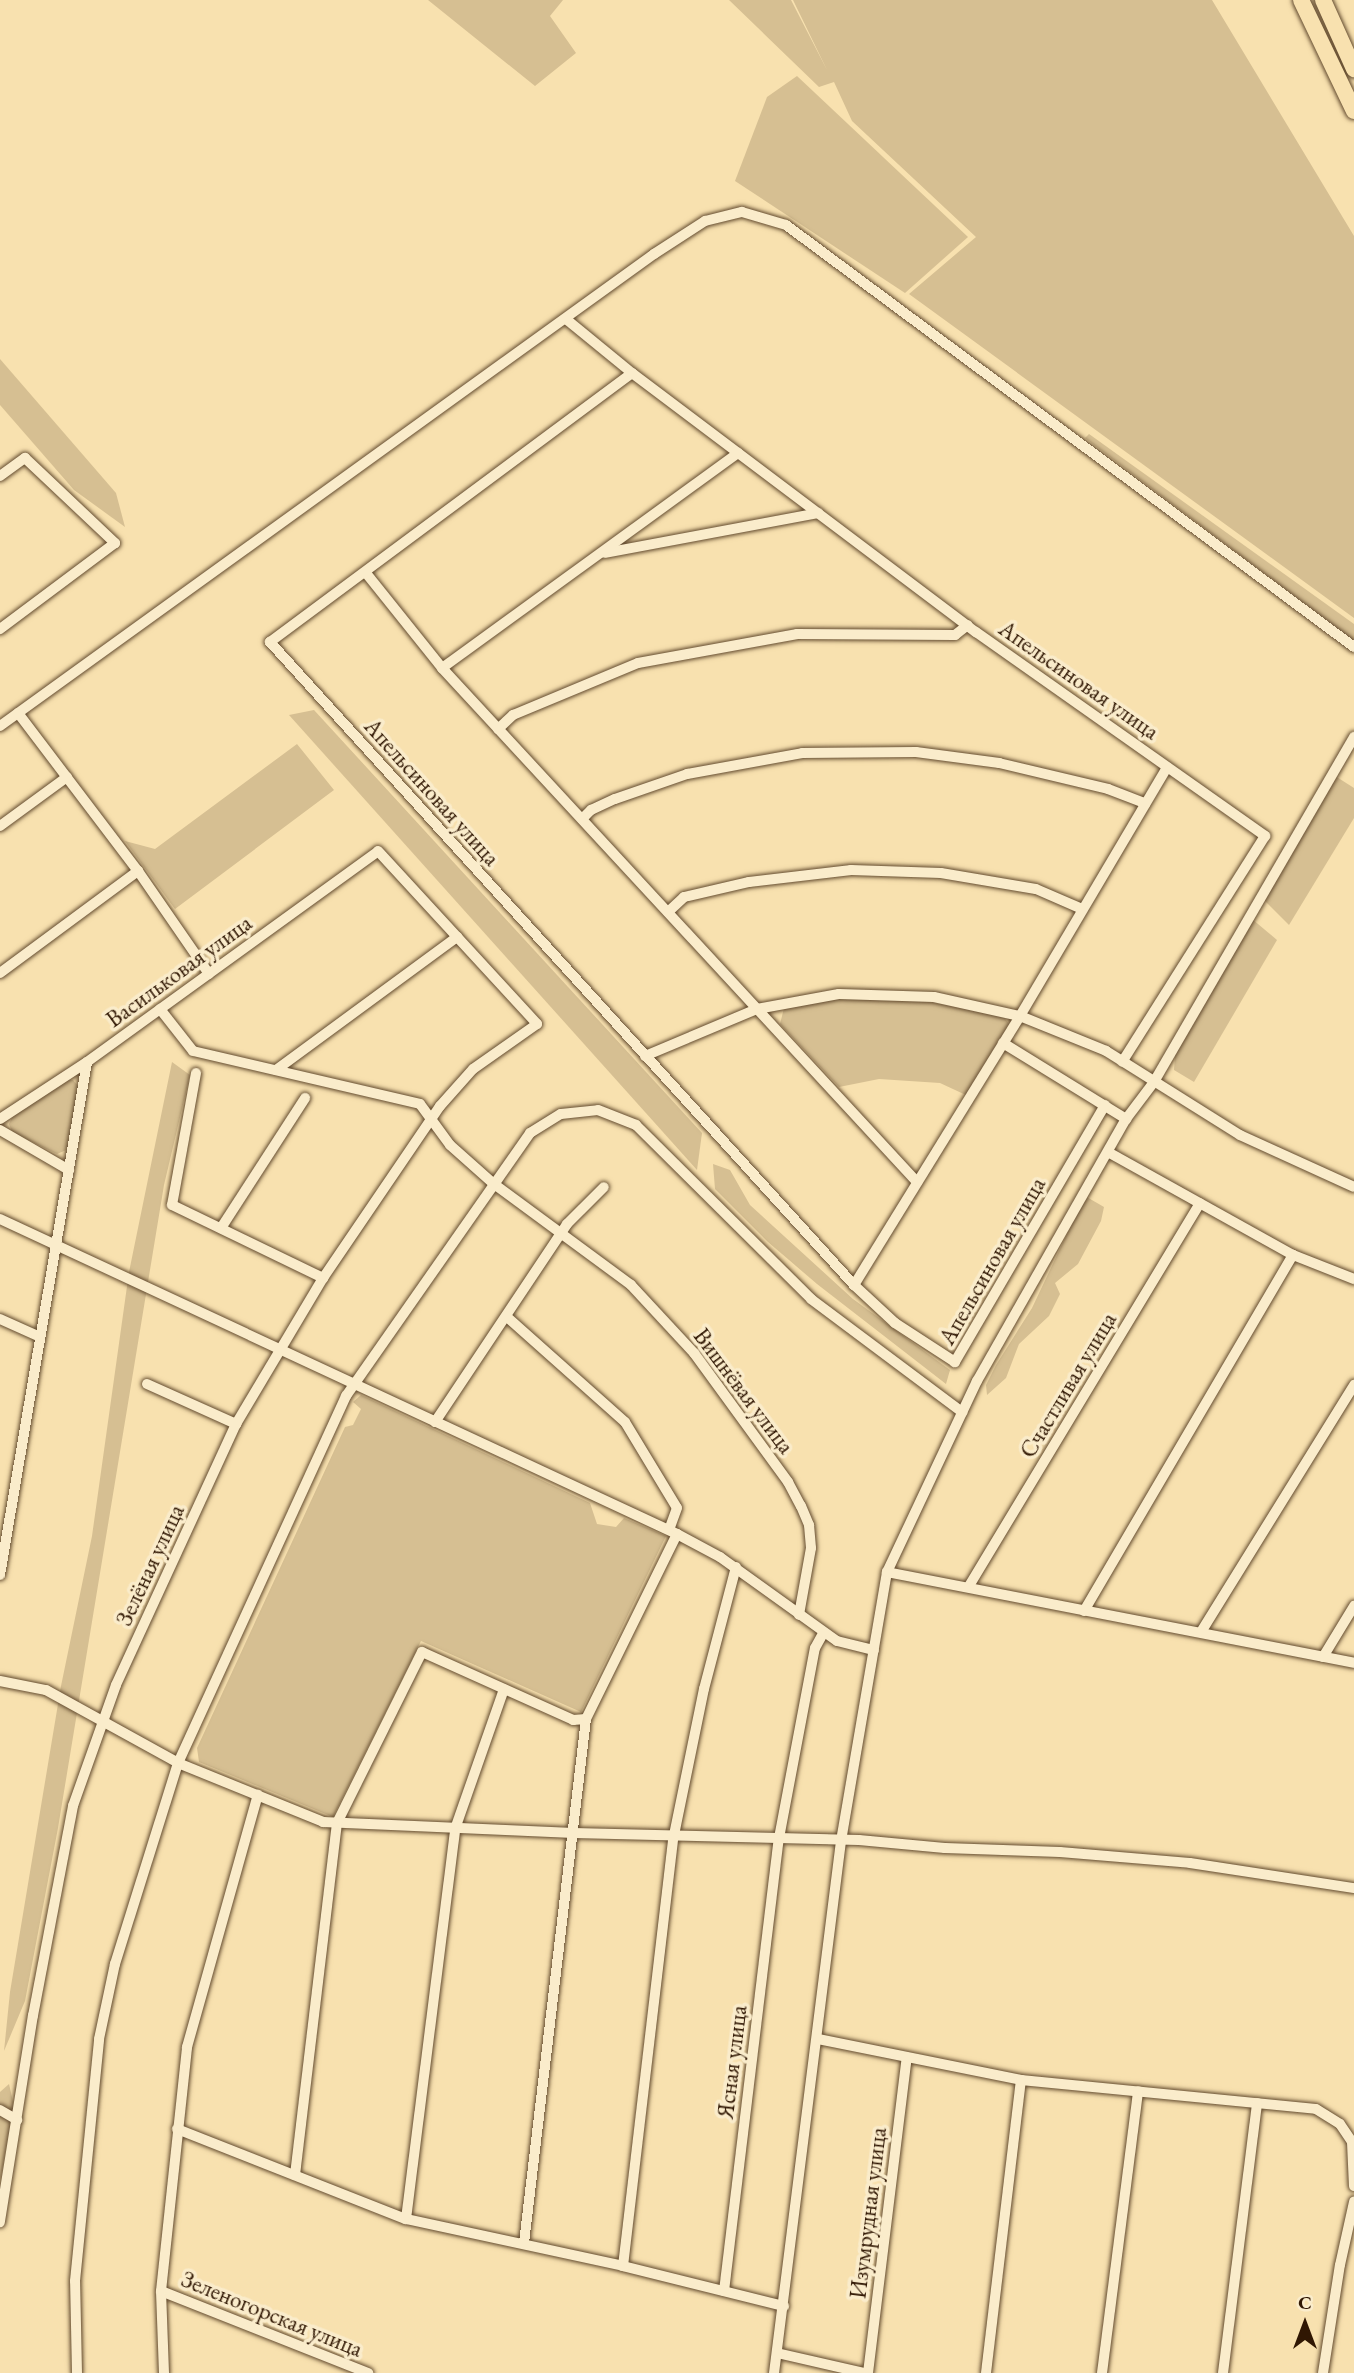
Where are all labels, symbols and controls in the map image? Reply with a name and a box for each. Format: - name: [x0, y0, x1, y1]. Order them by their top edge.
- street label: Апельсиновая улица: [994, 615, 1164, 745]
- street label: Апельсиновая улица: [359, 713, 505, 871]
- street label: Васильковая улица: [101, 909, 257, 1033]
- street label: Апельсиновая улица: [933, 1172, 1051, 1350]
- street label: Счастливая улица: [1014, 1307, 1122, 1463]
- street label: Вишнёвая улица: [688, 1323, 800, 1459]
- street label: Зелёная улица: [110, 1500, 190, 1630]
- street label: Ясная улица: [711, 2004, 753, 2120]
- street label: Изумрудная улица: [844, 2126, 892, 2300]
- street label: Зеленогорская улица: [177, 2265, 367, 2363]
- north arrow: [1270, 2289, 1340, 2359]
- text: С: [1298, 2290, 1312, 2315]

